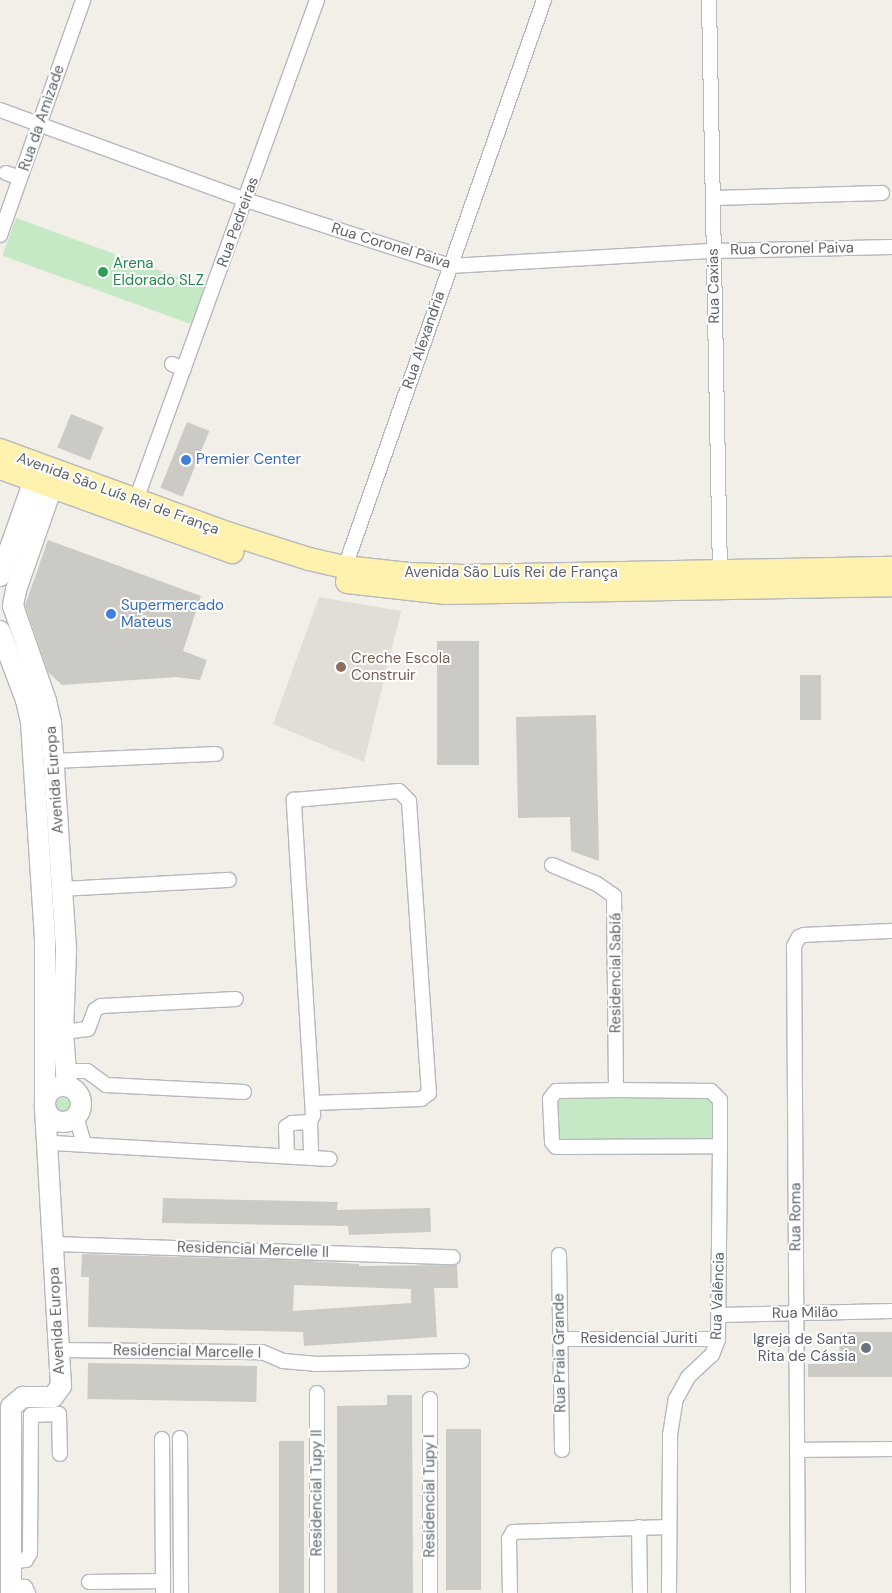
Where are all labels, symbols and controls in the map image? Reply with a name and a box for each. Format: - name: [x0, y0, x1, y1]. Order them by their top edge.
- street label: Rua da Amizade: [15, 63, 69, 173]
- street label: Rua Pedreiras: [213, 175, 263, 269]
- street label: Rua Coronel Paiva: [329, 219, 453, 273]
- street label: Rua Coronel Paiva: [730, 239, 854, 259]
- street label: Rua Caxias: [704, 248, 724, 324]
- place label: Arena Eldorado SLZ: [113, 254, 204, 289]
- marker: Arena Eldorado SLZ: [97, 266, 109, 278]
- street label: Rua Alexandria: [399, 289, 449, 391]
- street label: Avenida São Luís Rei de França: [15, 449, 221, 539]
- place label: Premier Center: [196, 451, 301, 469]
- marker: Premier Center: [180, 454, 192, 466]
- street label: Avenida São Luís Rei de França: [404, 564, 618, 582]
- place label: Supermercado Mateus: [121, 596, 224, 631]
- marker: Supermercado Mateus: [105, 608, 117, 620]
- place label: Creche Escola Construir: [351, 649, 450, 684]
- marker: Creche Escola Construir: [335, 661, 347, 673]
- street label: Avenida Europa: [42, 726, 68, 834]
- street label: Residencial Sabiá: [607, 913, 625, 1033]
- street label: Rua Roma: [787, 1183, 805, 1251]
- street label: Residencial Mercelle II: [177, 1238, 329, 1262]
- street label: Rua Valência: [707, 1252, 729, 1340]
- street label: Avenida Europa: [45, 1267, 69, 1375]
- street label: Rua Praia Grande: [550, 1293, 570, 1413]
- street label: Rua Milão: [772, 1303, 838, 1323]
- street label: Residencial Juriti: [580, 1330, 698, 1348]
- place label: Igreja de Santa Rita de Cássia: [753, 1330, 856, 1365]
- street label: Residencial Marcelle I: [113, 1342, 261, 1362]
- marker: Igreja de Santa Rita de Cássia: [860, 1342, 872, 1354]
- street label: Residencial Tupy II: [308, 1430, 326, 1556]
- street label: Residencial Tupy I: [421, 1434, 439, 1558]

